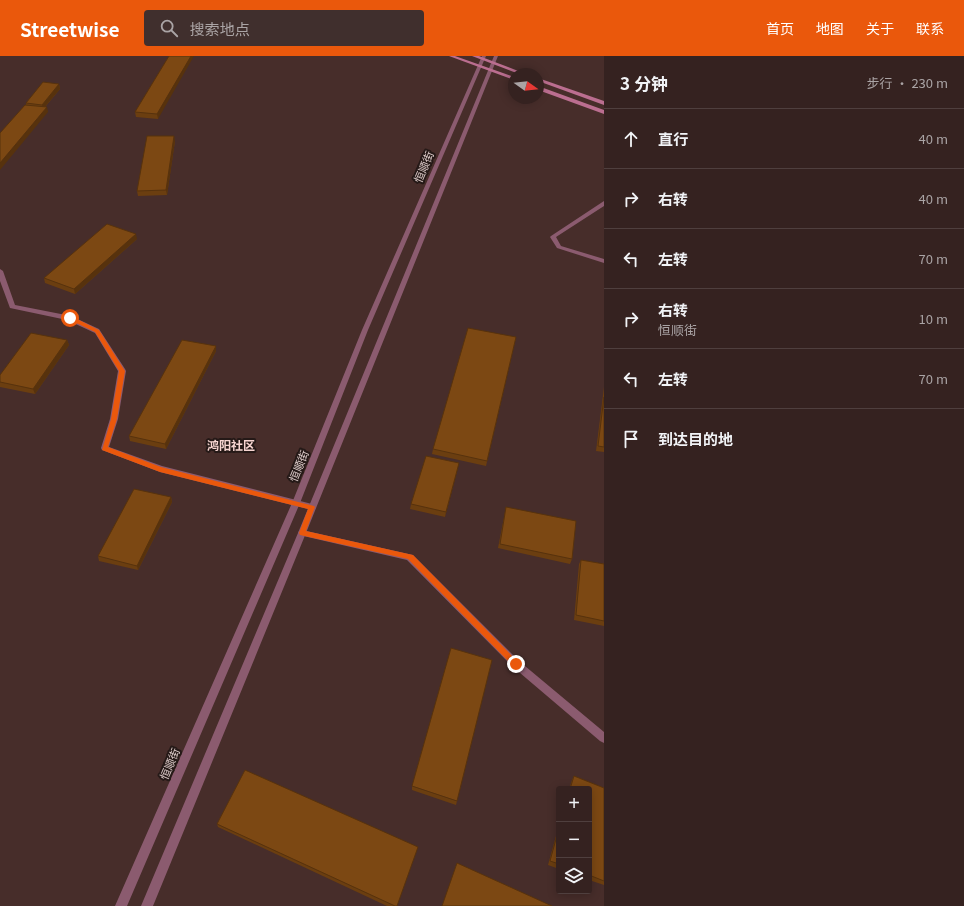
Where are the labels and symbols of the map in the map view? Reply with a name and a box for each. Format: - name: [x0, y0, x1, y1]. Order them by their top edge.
- north arrow: [508, 68, 544, 104]
- street label: 恒顺街: [409, 148, 437, 185]
- route start: [61, 309, 79, 327]
- district label: 鸿阳社区: [207, 436, 255, 453]
- street label: 恒顺街: [284, 447, 312, 484]
- route end: [507, 655, 525, 673]
- street label: 恒顺街: [155, 745, 183, 782]

